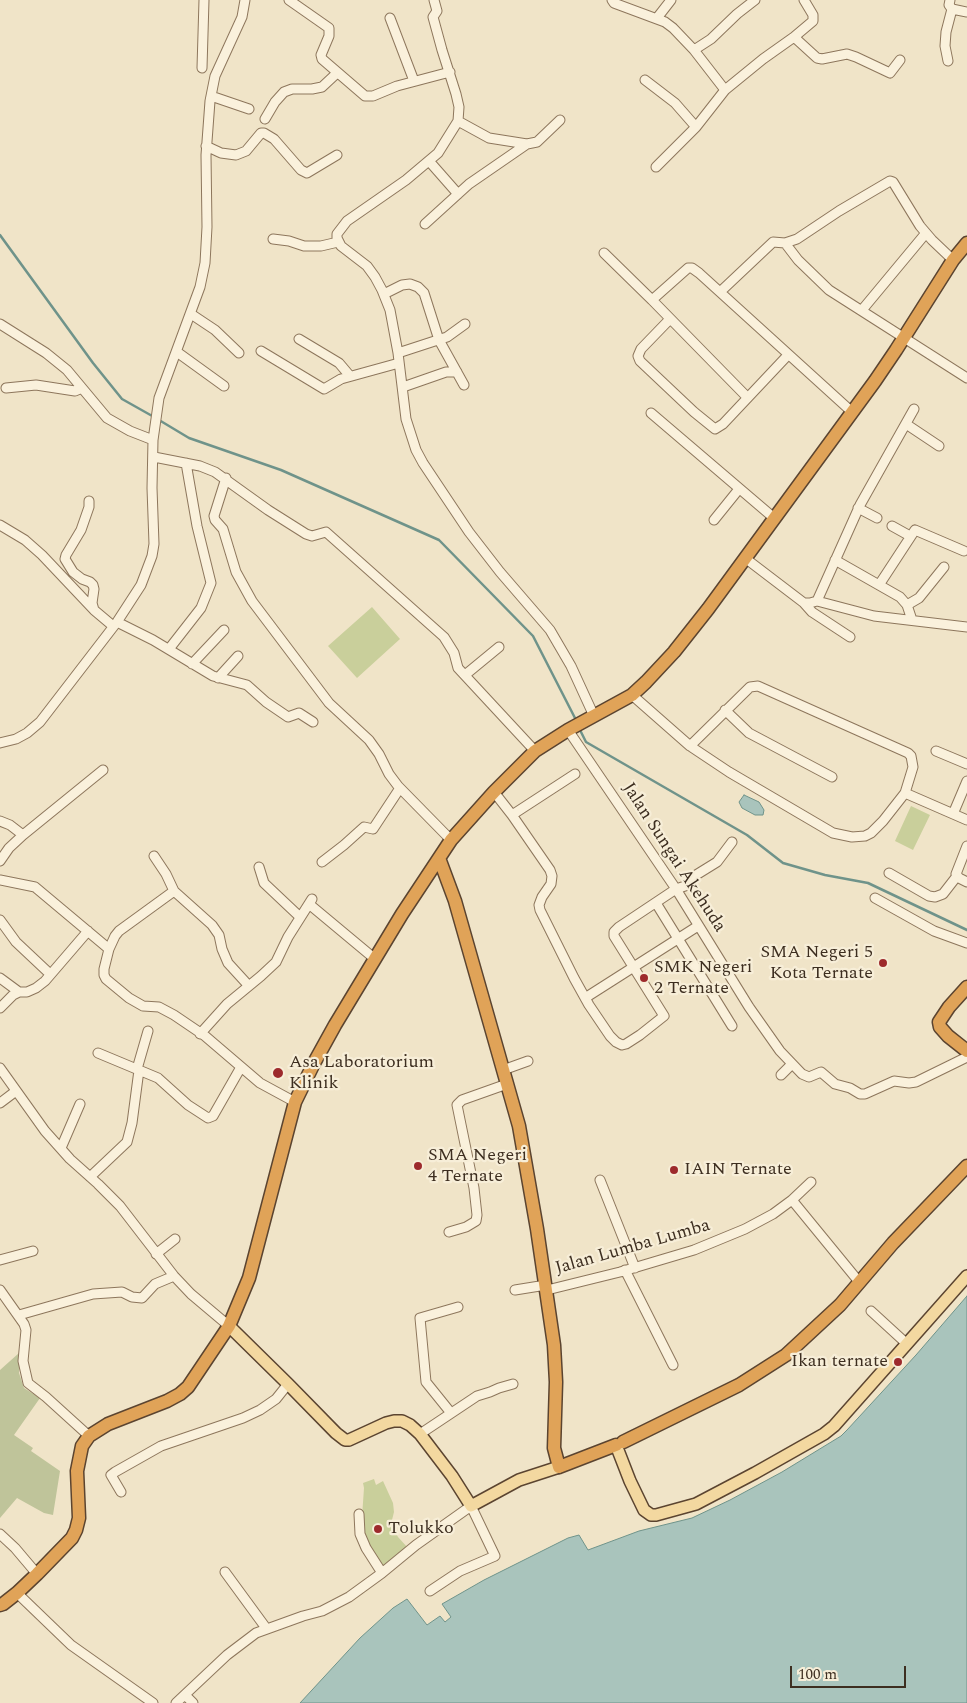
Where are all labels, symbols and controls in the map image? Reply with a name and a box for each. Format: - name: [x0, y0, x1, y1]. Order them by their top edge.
- street label: Jalan Sungai Akehuda: [617, 779, 729, 937]
- place label: SMA Negeri 5 Kota Ternate: [760, 942, 873, 984]
- place label: SMK Negeri 2 Ternate: [654, 957, 752, 1000]
- marker: SMA Negeri 5 Kota Ternate: [877, 957, 889, 969]
- marker: SMK Negeri 2 Ternate: [638, 972, 650, 984]
- place label: Asa Laboratorium Klinik: [289, 1052, 434, 1094]
- marker: Asa Laboratorium Klinik: [271, 1066, 285, 1080]
- place label: SMA Negeri 4 Ternate: [428, 1145, 527, 1188]
- place label: IAIN Ternate: [684, 1159, 792, 1181]
- marker: SMA Negeri 4 Ternate: [412, 1160, 424, 1172]
- marker: IAIN Ternate: [668, 1164, 680, 1176]
- street label: Jalan Lumba Lumba: [553, 1216, 713, 1280]
- place label: Ikan ternate: [791, 1351, 888, 1373]
- marker: Ikan ternate: [892, 1356, 904, 1368]
- place label: Tolukko: [388, 1518, 454, 1540]
- marker: Tolukko: [372, 1523, 384, 1535]
- scale bar: [792, 1656, 908, 1688]
- text: 100 m: [798, 1663, 837, 1686]

